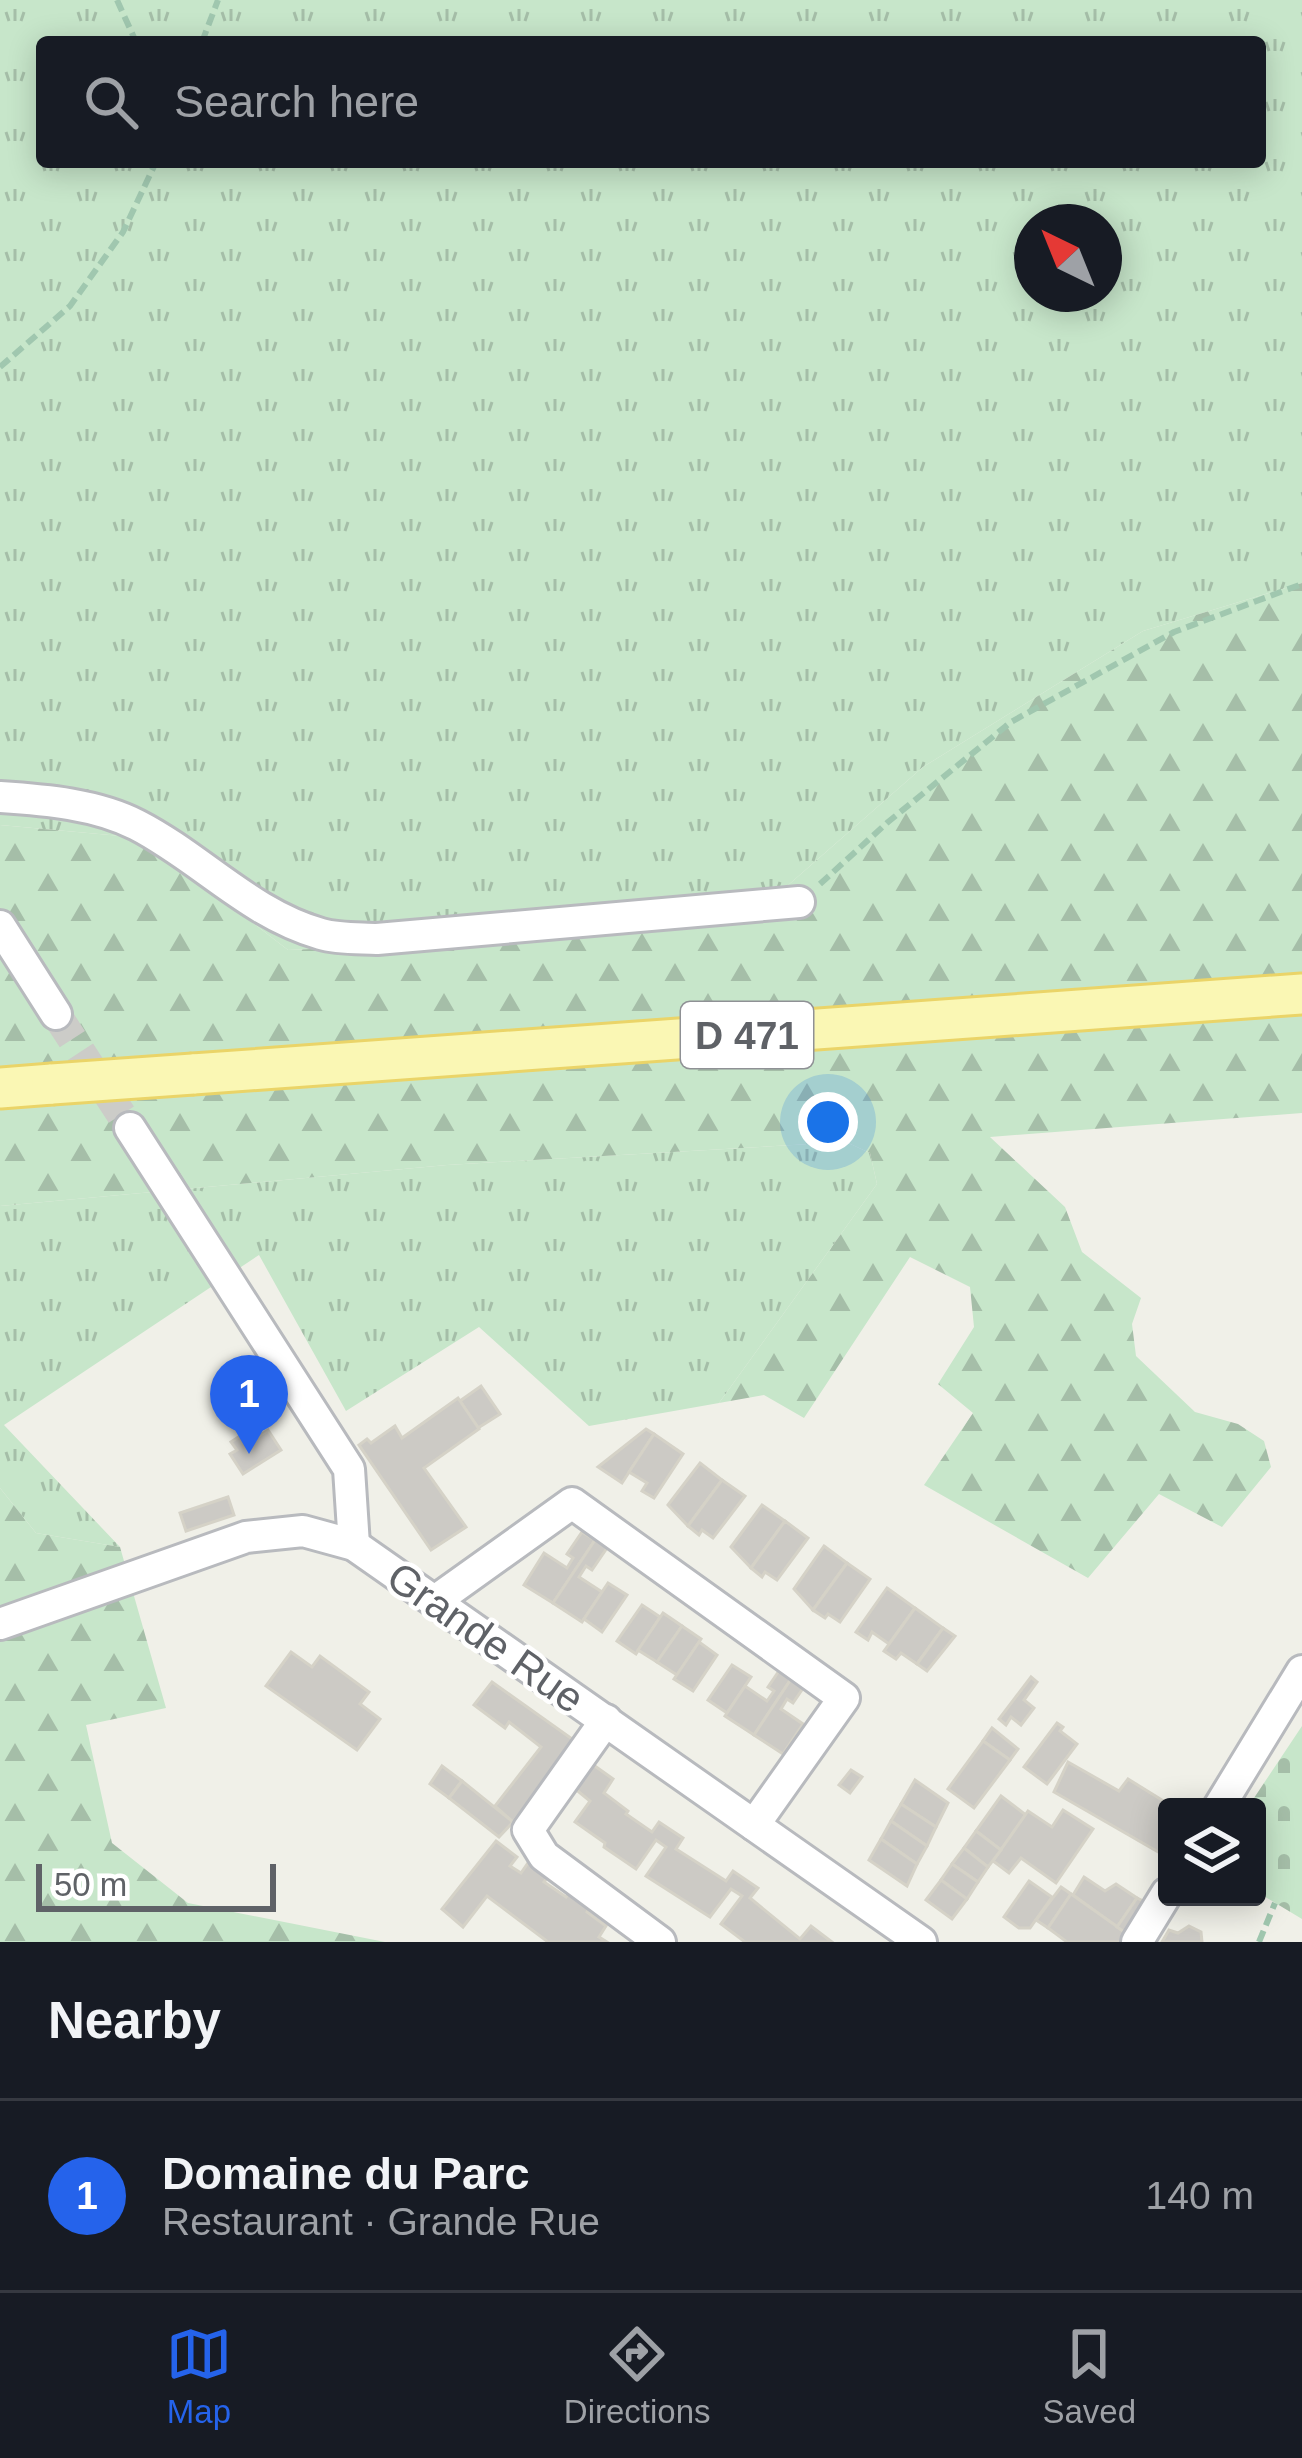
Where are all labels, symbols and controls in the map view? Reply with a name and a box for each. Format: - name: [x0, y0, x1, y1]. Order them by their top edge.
- search box: [36, 36, 1266, 168]
- icon: search: [78, 69, 144, 135]
- text: Search here: [174, 76, 419, 127]
- north arrow: [1014, 204, 1122, 312]
- road number: D 471: [681, 1002, 813, 1068]
- your location: [798, 1092, 858, 1152]
- pin: 1: [210, 1355, 288, 1454]
- street label: Grande Rue: [379, 1553, 593, 1722]
- map controls: [1158, 1798, 1266, 1906]
- button: layers: [1158, 1798, 1266, 1906]
- scale bar: [36, 1858, 276, 1911]
- text: 50 m: [54, 1866, 127, 1903]
- text: Nearby: [48, 1992, 221, 2049]
- text: Domaine du Parc: [162, 2148, 530, 2199]
- text: 1: [76, 2174, 98, 2217]
- text: 140 m: [1146, 2174, 1254, 2217]
- text: Restaurant · Grande Rue: [162, 2200, 600, 2243]
- tab: Map: [166, 2321, 232, 2431]
- tab: Directions: [564, 2321, 711, 2431]
- tab: Saved: [1042, 2321, 1136, 2431]

